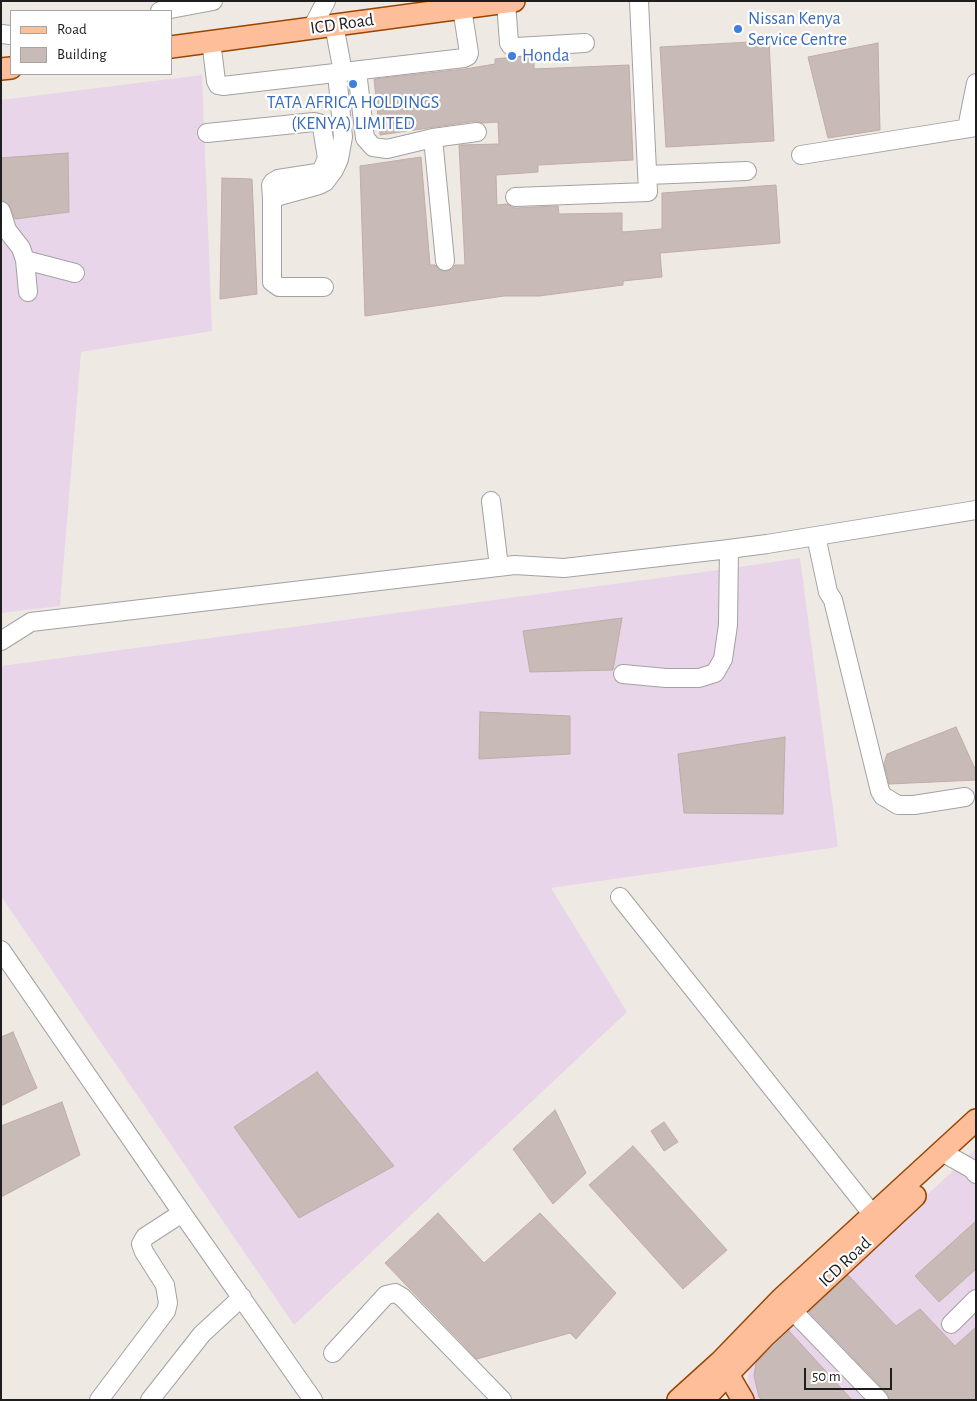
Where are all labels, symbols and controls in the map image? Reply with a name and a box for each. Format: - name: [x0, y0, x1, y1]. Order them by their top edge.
- place label: Nissan Kenya Service Centre: [748, 8, 847, 50]
- street label: ICD Road: [309, 9, 375, 39]
- legend: [10, 10, 172, 75]
- text: Road: [57, 22, 87, 37]
- marker: Nissan Kenya Service Centre: [732, 23, 744, 35]
- place label: Honda: [522, 45, 570, 67]
- text: Building: [57, 47, 107, 62]
- marker: Honda: [506, 50, 518, 62]
- marker: TATA AFRICA HOLDINGS (KENYA) LIMITED: [347, 78, 359, 90]
- place label: TATA AFRICA HOLDINGS (KENYA) LIMITED: [267, 92, 439, 134]
- street label: ICD Road: [814, 1232, 876, 1292]
- scale bar: [807, 1358, 894, 1390]
- text: 50 m: [812, 1369, 841, 1384]

